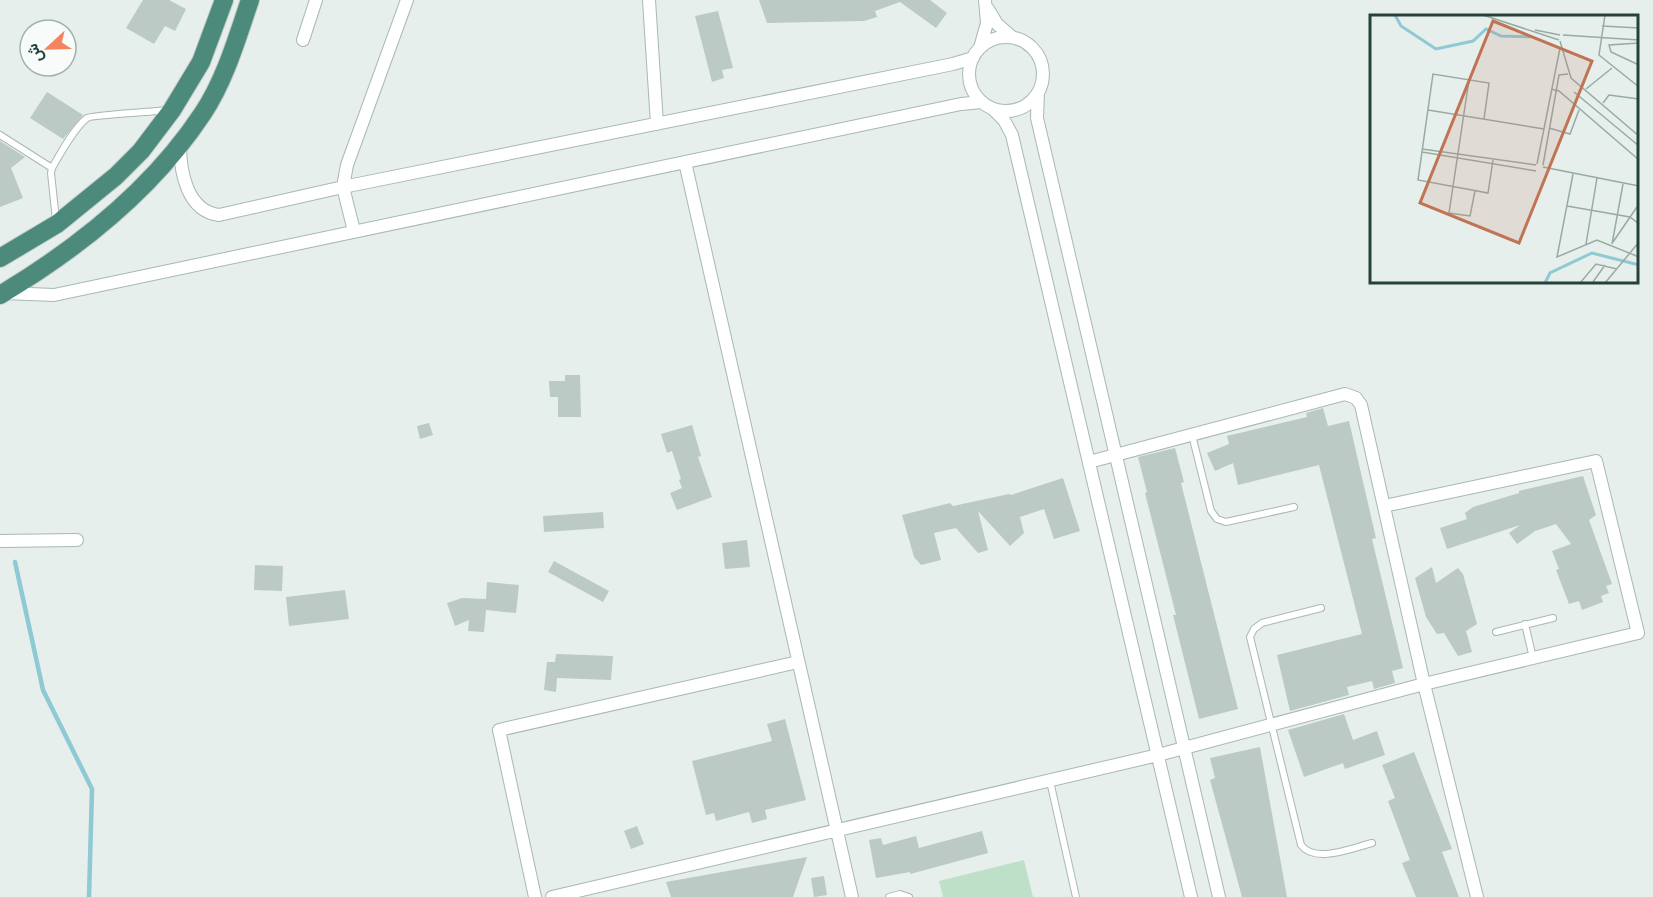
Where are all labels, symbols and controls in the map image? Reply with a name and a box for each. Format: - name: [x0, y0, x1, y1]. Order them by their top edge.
- inset map: [1370, 15, 1638, 284]
- north arrow: [18, 18, 78, 78]
- text: ش: [20, 41, 48, 67]

